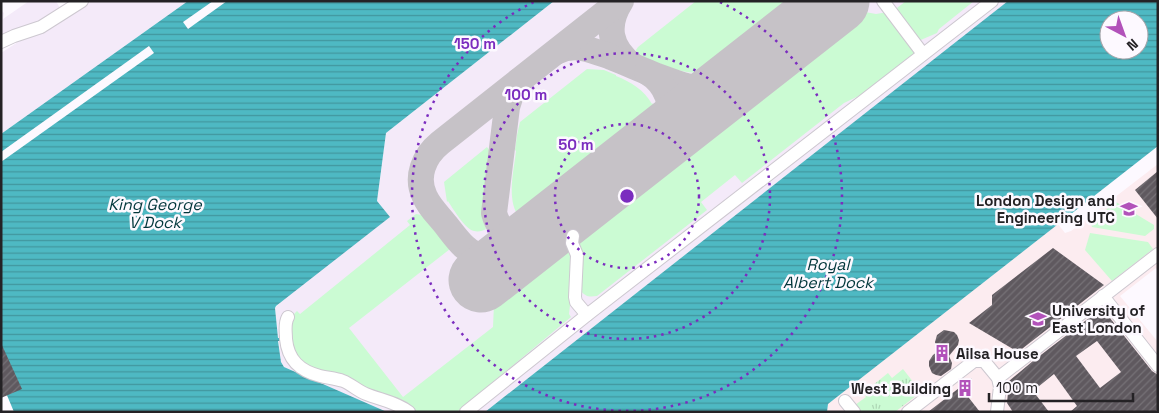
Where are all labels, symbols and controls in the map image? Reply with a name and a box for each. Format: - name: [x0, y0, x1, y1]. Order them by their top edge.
- north arrow: [1099, 10, 1149, 60]
- text: 150 m: [454, 34, 496, 53]
- text: N: [1123, 35, 1142, 55]
- text: 100 m: [505, 85, 547, 104]
- text: 50 m: [558, 135, 594, 154]
- centre of rings: [618, 187, 636, 205]
- place label: London Design and Engineering UTC: [976, 191, 1115, 227]
- water label: King George V Dock: [108, 194, 202, 233]
- school or university icon: London Design and Engineering UTC: [1119, 199, 1139, 219]
- water label: Royal Albert Dock: [783, 254, 875, 293]
- place label: University of East London: [1052, 301, 1145, 337]
- school or university icon: University of East London: [1028, 309, 1048, 329]
- building icon: Ailsa House: [932, 343, 952, 363]
- place label: Ailsa House: [956, 344, 1039, 363]
- scale bar: [989, 370, 1133, 402]
- building icon: West Building: [955, 378, 975, 398]
- text: 100 m: [996, 378, 1038, 397]
- place label: West Building: [851, 379, 951, 398]

